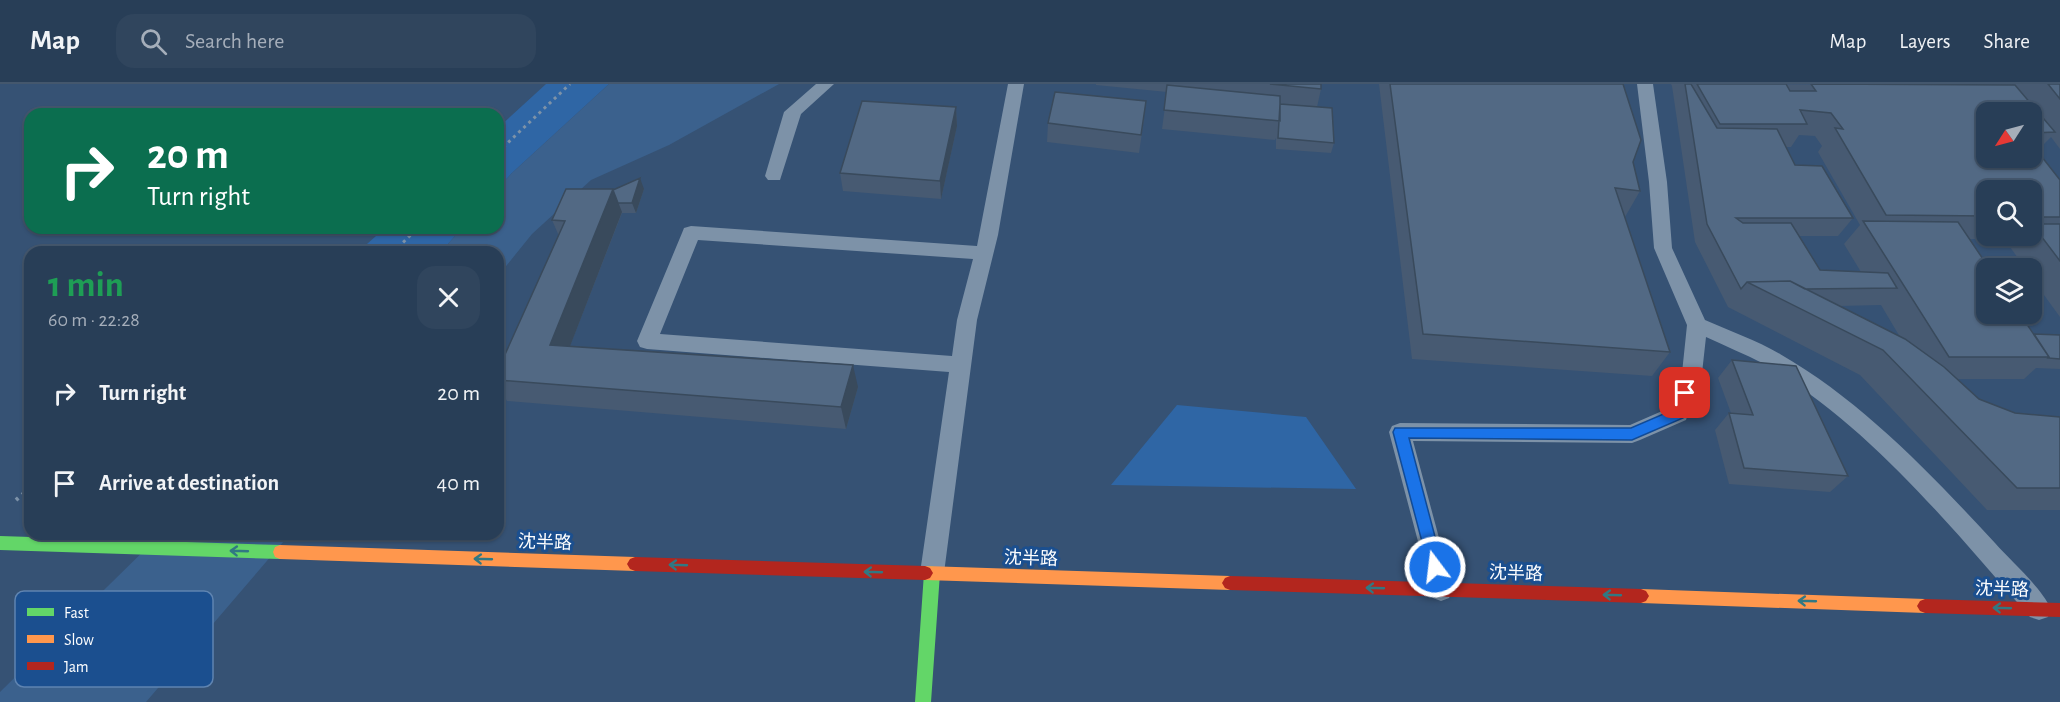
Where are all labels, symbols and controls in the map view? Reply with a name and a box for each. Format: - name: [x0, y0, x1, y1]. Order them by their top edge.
- search box: [116, 14, 536, 68]
- icon: search: [137, 25, 170, 58]
- text: Map: [30, 27, 80, 55]
- text: Search here: [185, 30, 284, 52]
- text: Map: [1830, 31, 1866, 52]
- text: Layers: [1899, 31, 1950, 52]
- text: Share: [1983, 31, 2030, 52]
- north arrow: [1976, 102, 2042, 168]
- map controls: [1976, 102, 2042, 324]
- icon: right: [48, 132, 126, 210]
- text: 20 m: [147, 134, 229, 176]
- button: search: [1976, 180, 2042, 246]
- text: Turn right: [147, 183, 250, 210]
- button: layers: [1976, 258, 2042, 324]
- button: close: [417, 266, 480, 329]
- text: 1 min: [48, 267, 124, 303]
- text: 60 m · 22:28: [48, 310, 140, 330]
- pin: [1659, 367, 1710, 418]
- icon: arrive: [1668, 376, 1701, 409]
- icon: right: [48, 377, 81, 410]
- text: Turn right: [99, 382, 186, 404]
- text: 20 m: [437, 382, 480, 404]
- icon: arrive: [48, 467, 81, 500]
- text: Arrive at destination: [99, 472, 279, 494]
- text: 40 m: [437, 472, 480, 494]
- street label: 沈半路: [518, 531, 572, 553]
- position arrow: [1403, 535, 1467, 599]
- one-way arrow: [230, 546, 250, 557]
- street label: 沈半路: [1004, 547, 1058, 569]
- one-way arrow: [474, 553, 494, 565]
- one-way arrow: [669, 560, 689, 571]
- street label: 沈半路: [1489, 562, 1543, 584]
- one-way arrow: [864, 566, 884, 577]
- street label: 沈半路: [1975, 578, 2029, 600]
- one-way arrow: [1365, 582, 1385, 593]
- one-way arrow: [1602, 590, 1622, 601]
- legend: [15, 591, 213, 687]
- one-way arrow: [1797, 596, 1817, 607]
- one-way arrow: [1992, 602, 2012, 613]
- text: Fast: [64, 605, 89, 621]
- text: Slow: [64, 632, 94, 648]
- text: Jam: [64, 659, 89, 675]

